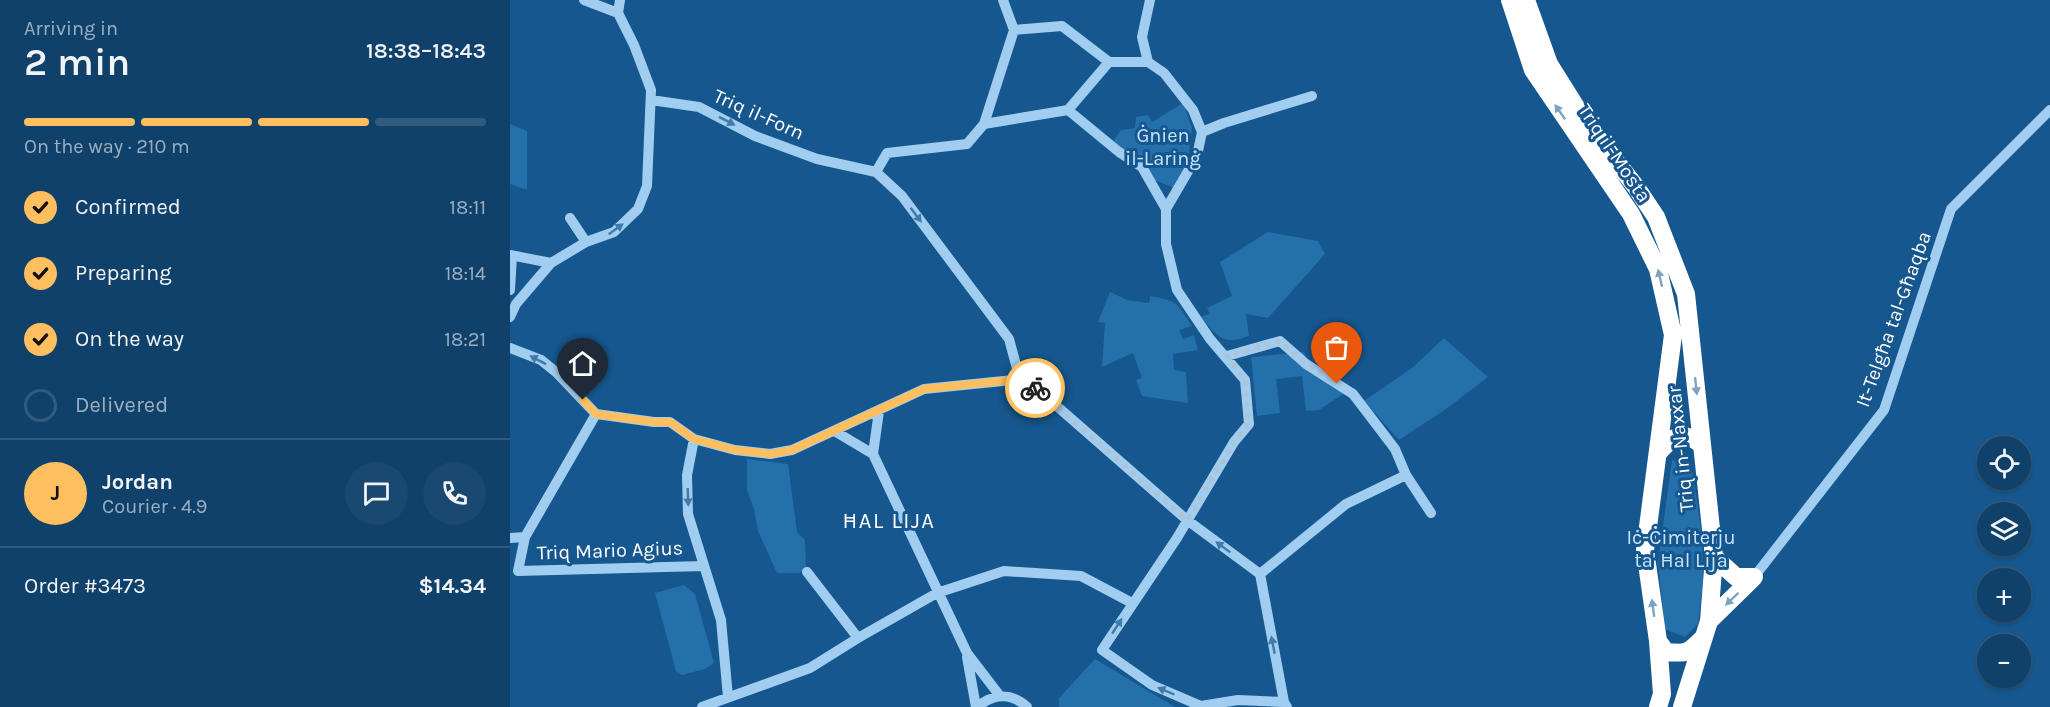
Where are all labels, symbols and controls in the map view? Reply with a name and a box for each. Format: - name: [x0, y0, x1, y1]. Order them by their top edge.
- text: Arriving in: [24, 17, 118, 40]
- text: 18:38–18:43: [366, 38, 486, 64]
- text: 2 min: [24, 39, 130, 85]
- street label: Triq il-Forn: [710, 84, 808, 145]
- street label: Triq il-Mosta: [1573, 100, 1656, 207]
- one-way arrow: [1554, 104, 1566, 120]
- one-way arrow: [718, 116, 736, 126]
- park label: Ġnien il-Larinġ: [1125, 124, 1201, 170]
- text: On the way · 210 m: [24, 135, 190, 158]
- icon: check: [24, 191, 57, 224]
- text: Confirmed: [75, 194, 181, 220]
- text: 18:11: [449, 196, 486, 219]
- one-way arrow: [909, 207, 921, 222]
- one-way arrow: [607, 223, 623, 235]
- street label: It-Telgħa tal-Għaqba: [1851, 228, 1936, 410]
- icon: check: [24, 257, 57, 290]
- text: Preparing: [75, 260, 172, 286]
- text: 18:14: [445, 262, 486, 285]
- one-way arrow: [1655, 268, 1664, 287]
- pin: [1311, 322, 1362, 384]
- icon: check: [24, 323, 57, 356]
- text: On the way: [75, 326, 184, 352]
- text: 18:21: [444, 328, 486, 351]
- icon: bag: [1320, 331, 1353, 364]
- pin: [557, 338, 608, 400]
- icon: home: [566, 347, 599, 380]
- one-way arrow: [529, 355, 546, 365]
- courier: [1005, 358, 1065, 418]
- icon: bike: [1019, 372, 1052, 405]
- one-way arrow: [1691, 376, 1701, 395]
- street label: Triq in-Naxxar: [1662, 384, 1699, 513]
- text: Delivered: [75, 392, 168, 418]
- map controls: [1977, 436, 2031, 688]
- button: locate: [1977, 436, 2031, 490]
- button: chat: [345, 462, 408, 525]
- button: phone: [423, 462, 486, 525]
- text: Jordan: [102, 469, 173, 495]
- text: J: [51, 480, 60, 506]
- one-way arrow: [683, 487, 692, 506]
- text: Courier · 4.9: [102, 495, 207, 518]
- button: layers: [1977, 502, 2031, 556]
- district label: ĦAL LIJA: [843, 508, 935, 534]
- park label: Iċ-Ċimiterju ta' Ħal Lija: [1626, 526, 1736, 572]
- street label: Triq Mario Agius: [536, 536, 684, 565]
- one-way arrow: [1216, 541, 1232, 553]
- button: +: [1977, 568, 2031, 622]
- text: Order #3473: [24, 573, 146, 599]
- text: $14.34: [418, 573, 486, 599]
- one-way arrow: [1724, 592, 1739, 606]
- one-way arrow: [1649, 598, 1658, 617]
- one-way arrow: [1111, 618, 1122, 634]
- button: −: [1977, 634, 2031, 688]
- one-way arrow: [1268, 635, 1277, 654]
- one-way arrow: [1157, 686, 1175, 695]

